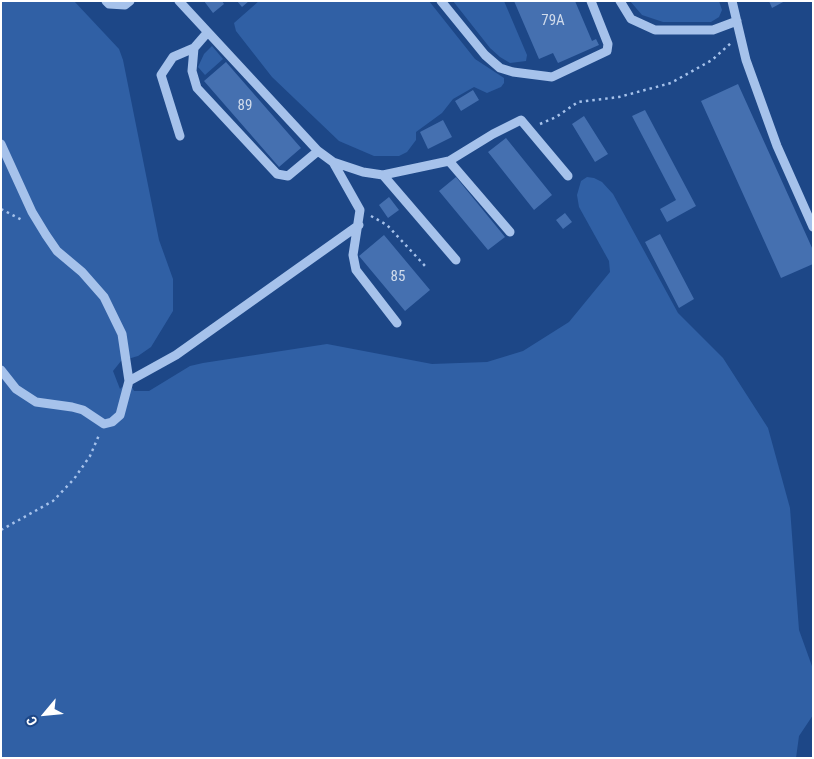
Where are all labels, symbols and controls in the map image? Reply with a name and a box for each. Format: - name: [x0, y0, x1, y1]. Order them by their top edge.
- house number: 79А: [541, 12, 565, 30]
- house number: 89: [238, 97, 252, 115]
- house number: 85: [391, 268, 405, 286]
- north arrow: [20, 689, 70, 739]
- text: С: [23, 714, 41, 728]

